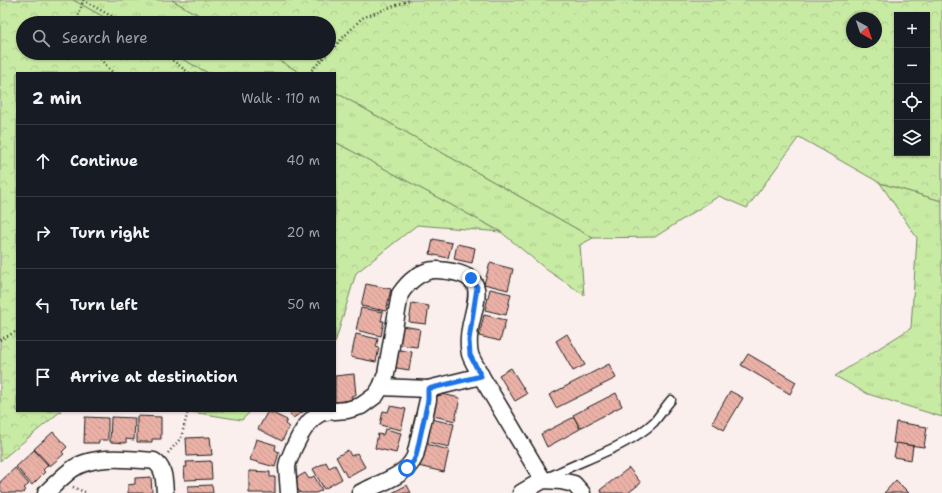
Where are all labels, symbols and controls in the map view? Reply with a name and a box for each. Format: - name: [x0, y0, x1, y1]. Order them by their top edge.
- north arrow: [846, 12, 882, 48]
- map controls: [894, 12, 930, 156]
- button: +: [894, 12, 930, 48]
- search box: [16, 16, 336, 60]
- icon: search: [30, 27, 52, 49]
- text: Search here: [62, 28, 148, 48]
- button: −: [894, 48, 930, 84]
- button: locate: [894, 84, 930, 120]
- text: 2 min: [32, 87, 82, 109]
- text: Walk · 110 m: [241, 90, 320, 107]
- button: layers: [894, 120, 930, 156]
- icon: ahead: [32, 150, 54, 172]
- text: Continue: [70, 151, 138, 171]
- text: 40 m: [286, 152, 320, 169]
- icon: right: [32, 222, 54, 244]
- text: Turn right: [70, 223, 150, 243]
- text: 20 m: [287, 224, 320, 241]
- route end: [462, 269, 480, 287]
- icon: left: [32, 294, 54, 316]
- text: Turn left: [70, 295, 138, 315]
- text: 50 m: [287, 296, 320, 313]
- icon: arrive: [32, 366, 54, 388]
- text: Arrive at destination: [70, 367, 238, 387]
- route start: [398, 459, 416, 477]

